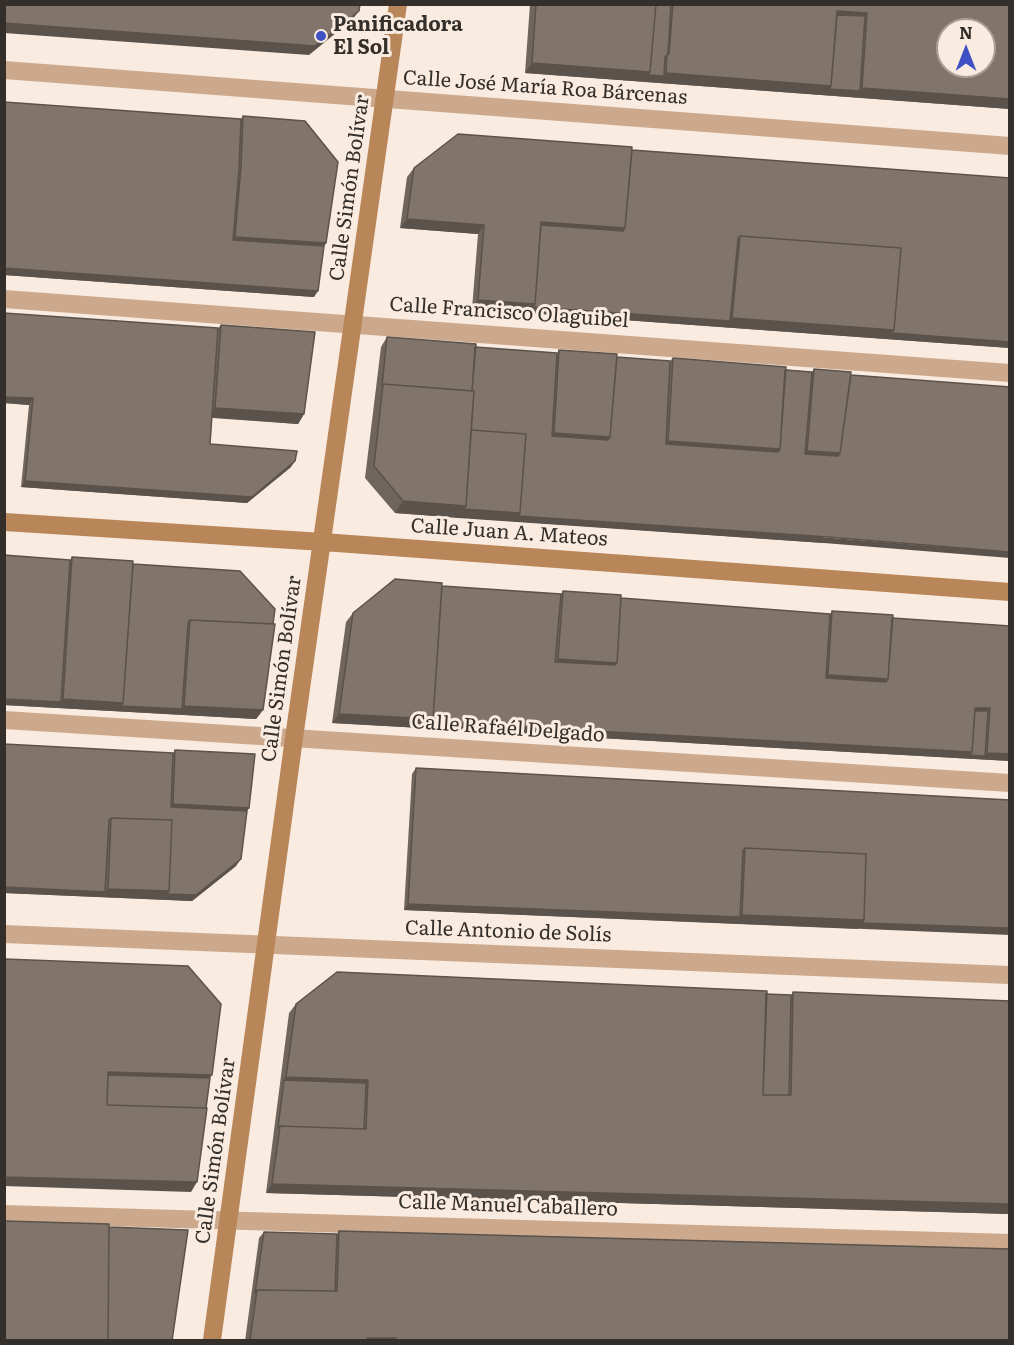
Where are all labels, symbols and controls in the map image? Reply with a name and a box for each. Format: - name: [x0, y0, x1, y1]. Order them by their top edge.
- place label: Panificadora El Sol: [333, 13, 463, 60]
- north arrow: [936, 18, 996, 78]
- text: N: [959, 20, 973, 44]
- marker: Panificadora El Sol: [314, 29, 328, 43]
- street label: Calle José María Roa Bárcenas: [402, 66, 688, 110]
- street label: Calle Simón Bolívar: [325, 93, 375, 283]
- street label: Calle Francisco Olaguibel: [388, 293, 630, 333]
- street label: Calle Juan A. Mateos: [410, 514, 608, 552]
- street label: Calle Simón Bolívar: [257, 574, 307, 764]
- street label: Calle Rafaél Delgado: [411, 710, 605, 748]
- street label: Calle Antonio de Solís: [404, 916, 612, 948]
- street label: Calle Simón Bolívar: [191, 1056, 241, 1246]
- street label: Calle Manuel Caballero: [398, 1190, 618, 1222]

